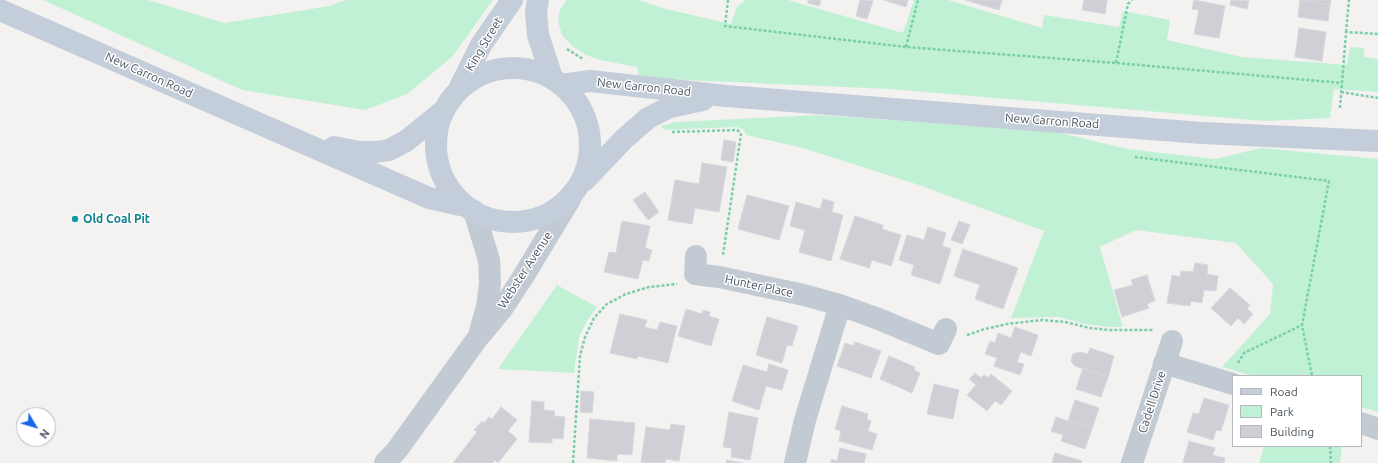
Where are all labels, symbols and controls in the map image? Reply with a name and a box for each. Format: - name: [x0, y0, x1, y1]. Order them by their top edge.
- street label: King Street: [462, 14, 506, 74]
- street label: New Carron Road: [103, 49, 195, 101]
- street label: New Carron Road: [596, 75, 692, 99]
- street label: New Carron Road: [1005, 111, 1099, 131]
- place label: Old Coal Pit: [83, 212, 150, 226]
- marker: Old Coal Pit: [70, 214, 80, 224]
- street label: Webster Avenue: [495, 229, 555, 311]
- street label: Hunter Place: [724, 272, 794, 300]
- street label: Cadell Drive: [1135, 369, 1169, 435]
- legend: [1232, 375, 1362, 447]
- text: Road: [1270, 385, 1298, 398]
- text: Park: [1270, 405, 1294, 418]
- north arrow: [16, 407, 56, 447]
- text: Building: [1270, 425, 1314, 438]
- text: N: [37, 427, 52, 441]

